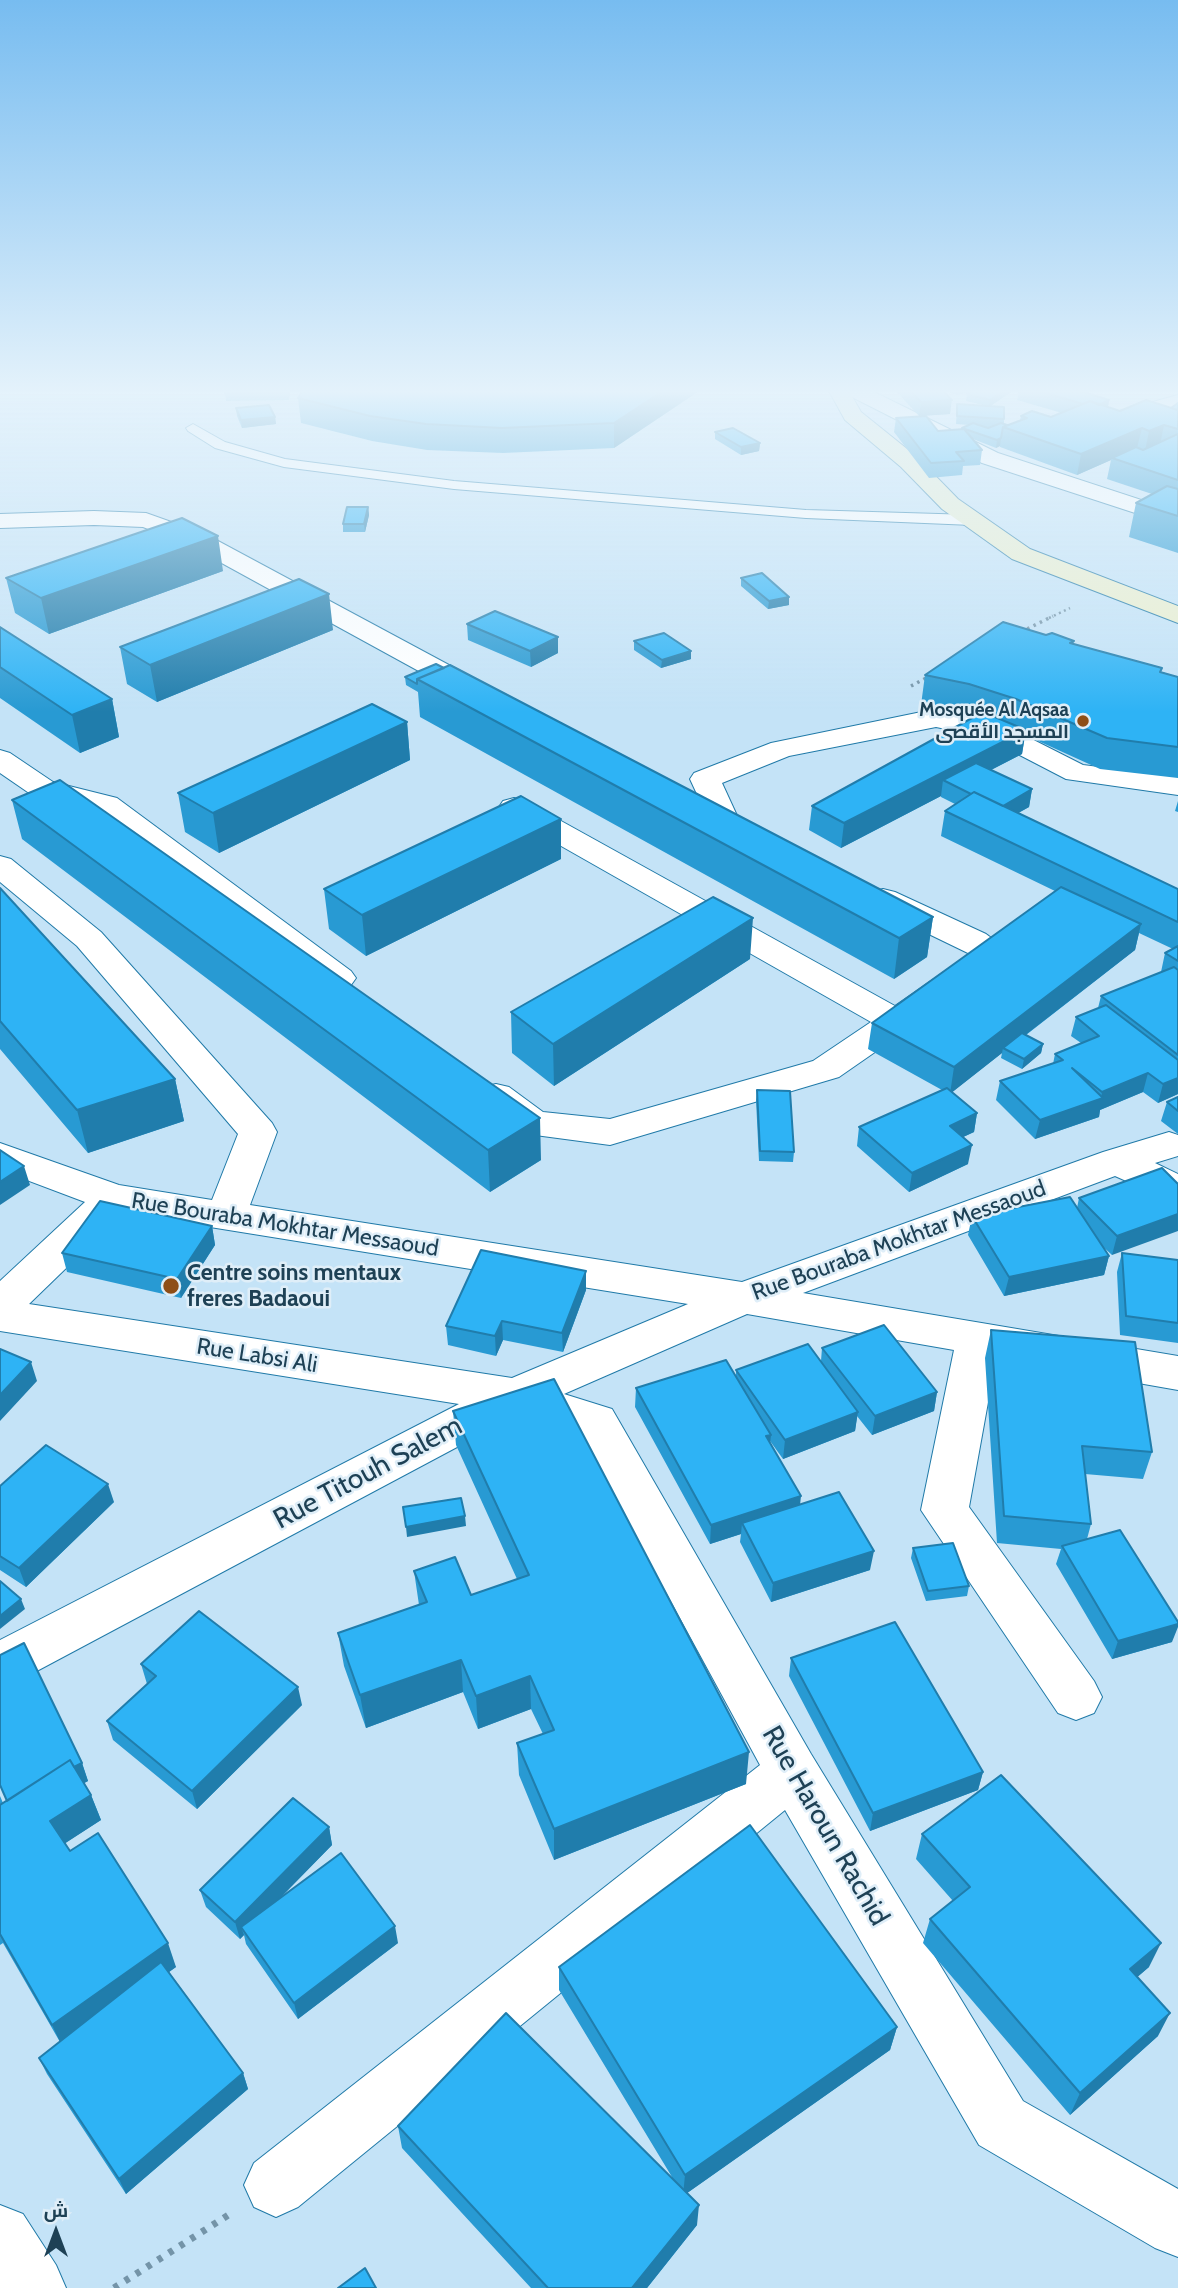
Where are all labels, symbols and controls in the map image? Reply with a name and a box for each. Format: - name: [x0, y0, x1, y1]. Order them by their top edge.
- place label: Mosquée Al Aqsaa المسجد الأقصى: [919, 699, 1069, 743]
- marker: Mosquée Al Aqsaa المسجد الأقصى: [1075, 713, 1091, 729]
- street label: Rue Bouraba Mokhtar Messaoud: [748, 1175, 1050, 1307]
- street label: Rue Bouraba Mokhtar Messaoud: [129, 1187, 441, 1263]
- place label: Centre soins mentaux freres Badaoui: [187, 1259, 401, 1313]
- marker: Centre soins mentaux freres Badaoui: [161, 1276, 181, 1296]
- street label: Rue Labsi Ali: [195, 1333, 319, 1379]
- street label: Rue Titouh Salem: [268, 1409, 468, 1537]
- street label: Rue Haroun Rachid: [754, 1720, 896, 1932]
- north arrow: [21, 2197, 91, 2267]
- text: ش: [44, 2199, 68, 2222]

